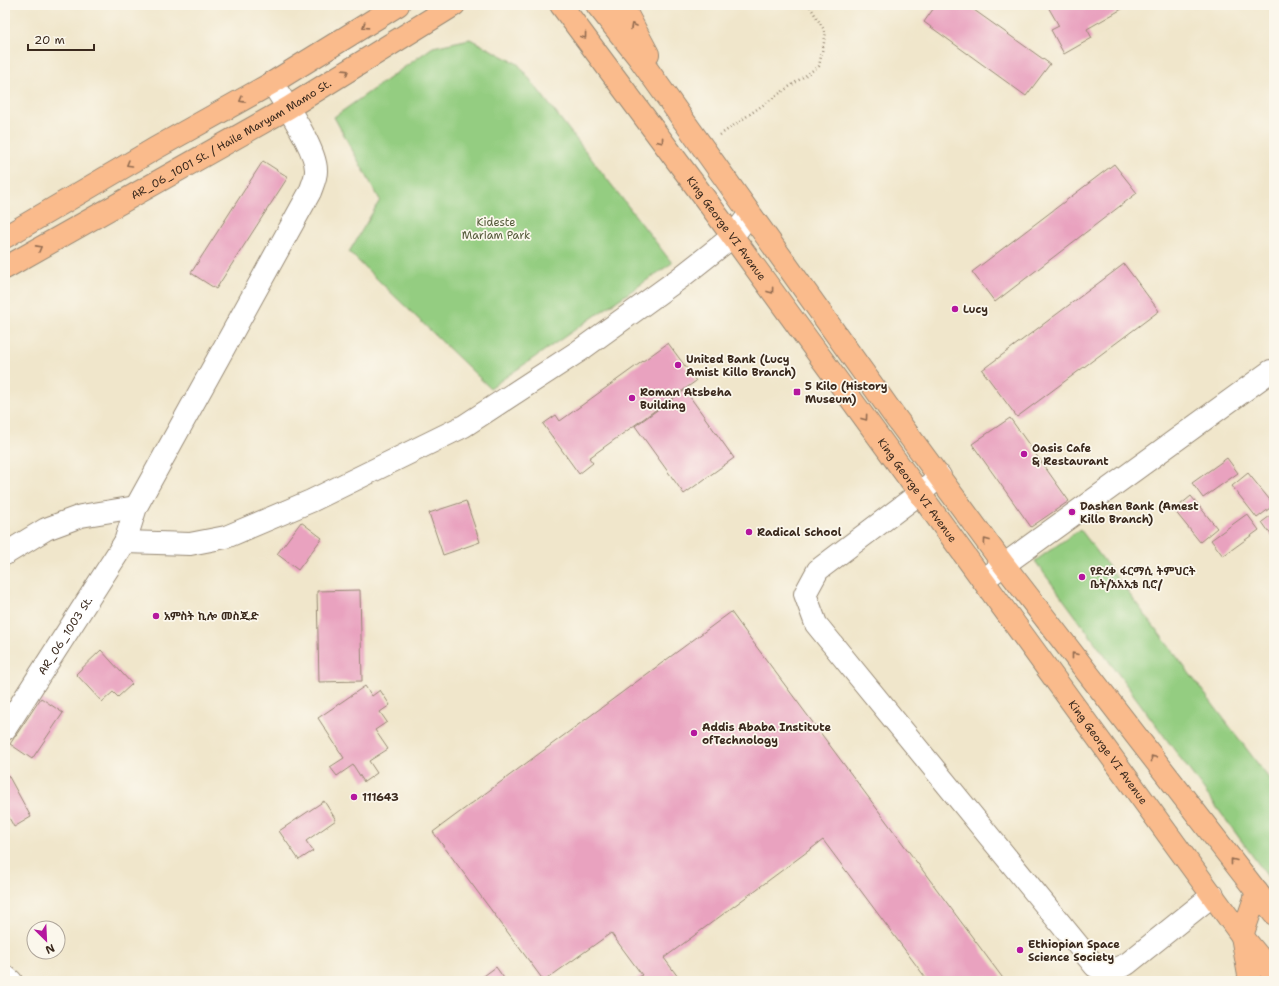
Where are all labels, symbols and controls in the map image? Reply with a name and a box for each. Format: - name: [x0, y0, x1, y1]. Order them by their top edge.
- one-way arrow: [362, 21, 369, 28]
- one-way arrow: [631, 23, 638, 30]
- scale bar: [28, 26, 94, 52]
- text: 20 m: [34, 32, 65, 48]
- one-way arrow: [579, 32, 586, 39]
- one-way arrow: [342, 70, 349, 77]
- street label: AR_06_1001 St. / Haile Maryam Mamo St.: [128, 76, 334, 203]
- one-way arrow: [239, 96, 246, 103]
- one-way arrow: [656, 136, 663, 143]
- one-way arrow: [126, 160, 133, 167]
- street label: King George VI Avenue: [683, 174, 769, 284]
- park label: Kideste Mariam Park: [462, 215, 530, 243]
- one-way arrow: [35, 246, 42, 253]
- one-way arrow: [767, 286, 774, 293]
- place label: Lucy: [963, 302, 988, 317]
- marker: Lucy: [950, 304, 960, 314]
- place label: United Bank (Lucy Amist Killo Branch): [686, 352, 796, 380]
- marker: United Bank (Lucy Amist Killo Branch): [673, 360, 683, 370]
- place label: 5 Kilo (History Museum): [805, 379, 888, 407]
- place label: Roman Atsbeha Building: [640, 385, 732, 413]
- marker: 5 Kilo (History Museum): [792, 387, 802, 397]
- marker: Roman Atsbeha Building: [627, 393, 637, 403]
- one-way arrow: [860, 414, 868, 421]
- street label: King George VI Avenue: [874, 435, 960, 546]
- place label: Oasis Cafe & Restaurant: [1032, 441, 1109, 469]
- marker: Oasis Cafe & Restaurant: [1019, 449, 1029, 459]
- place label: Dashen Bank (Amest Killo Branch): [1080, 499, 1199, 527]
- marker: Dashen Bank (Amest Killo Branch): [1067, 507, 1077, 517]
- place label: Radical School: [757, 525, 842, 540]
- marker: Radical School: [744, 527, 754, 537]
- one-way arrow: [984, 538, 991, 545]
- place label: የድረቀ ፋርማሲ ትምህርት ቤት/አአኢቴ ቢሮ/: [1090, 564, 1196, 592]
- marker: የድረቀ ፋርማሲ ትምህርት ቤት/አአኢቴ ቢሮ/: [1077, 572, 1087, 582]
- street label: AR_06_1003 St.: [35, 594, 96, 678]
- place label: አምስት ኪሎ መስጂድ: [164, 609, 259, 624]
- marker: አምስት ኪሎ መስጂድ: [151, 611, 161, 621]
- one-way arrow: [1071, 653, 1078, 660]
- street label: King George VI Avenue: [1065, 697, 1151, 808]
- place label: Addis Ababa Institute ofTechnology: [702, 720, 831, 748]
- marker: Addis Ababa Institute ofTechnology: [689, 728, 699, 738]
- one-way arrow: [1151, 756, 1158, 763]
- place label: 111643: [362, 790, 399, 805]
- marker: 111643: [349, 792, 359, 802]
- one-way arrow: [1230, 858, 1237, 865]
- north arrow: [26, 920, 66, 960]
- place label: Ethiopian Space Science Society: [1028, 937, 1120, 965]
- text: N: [43, 940, 57, 957]
- marker: Ethiopian Space Science Society: [1015, 945, 1025, 955]

